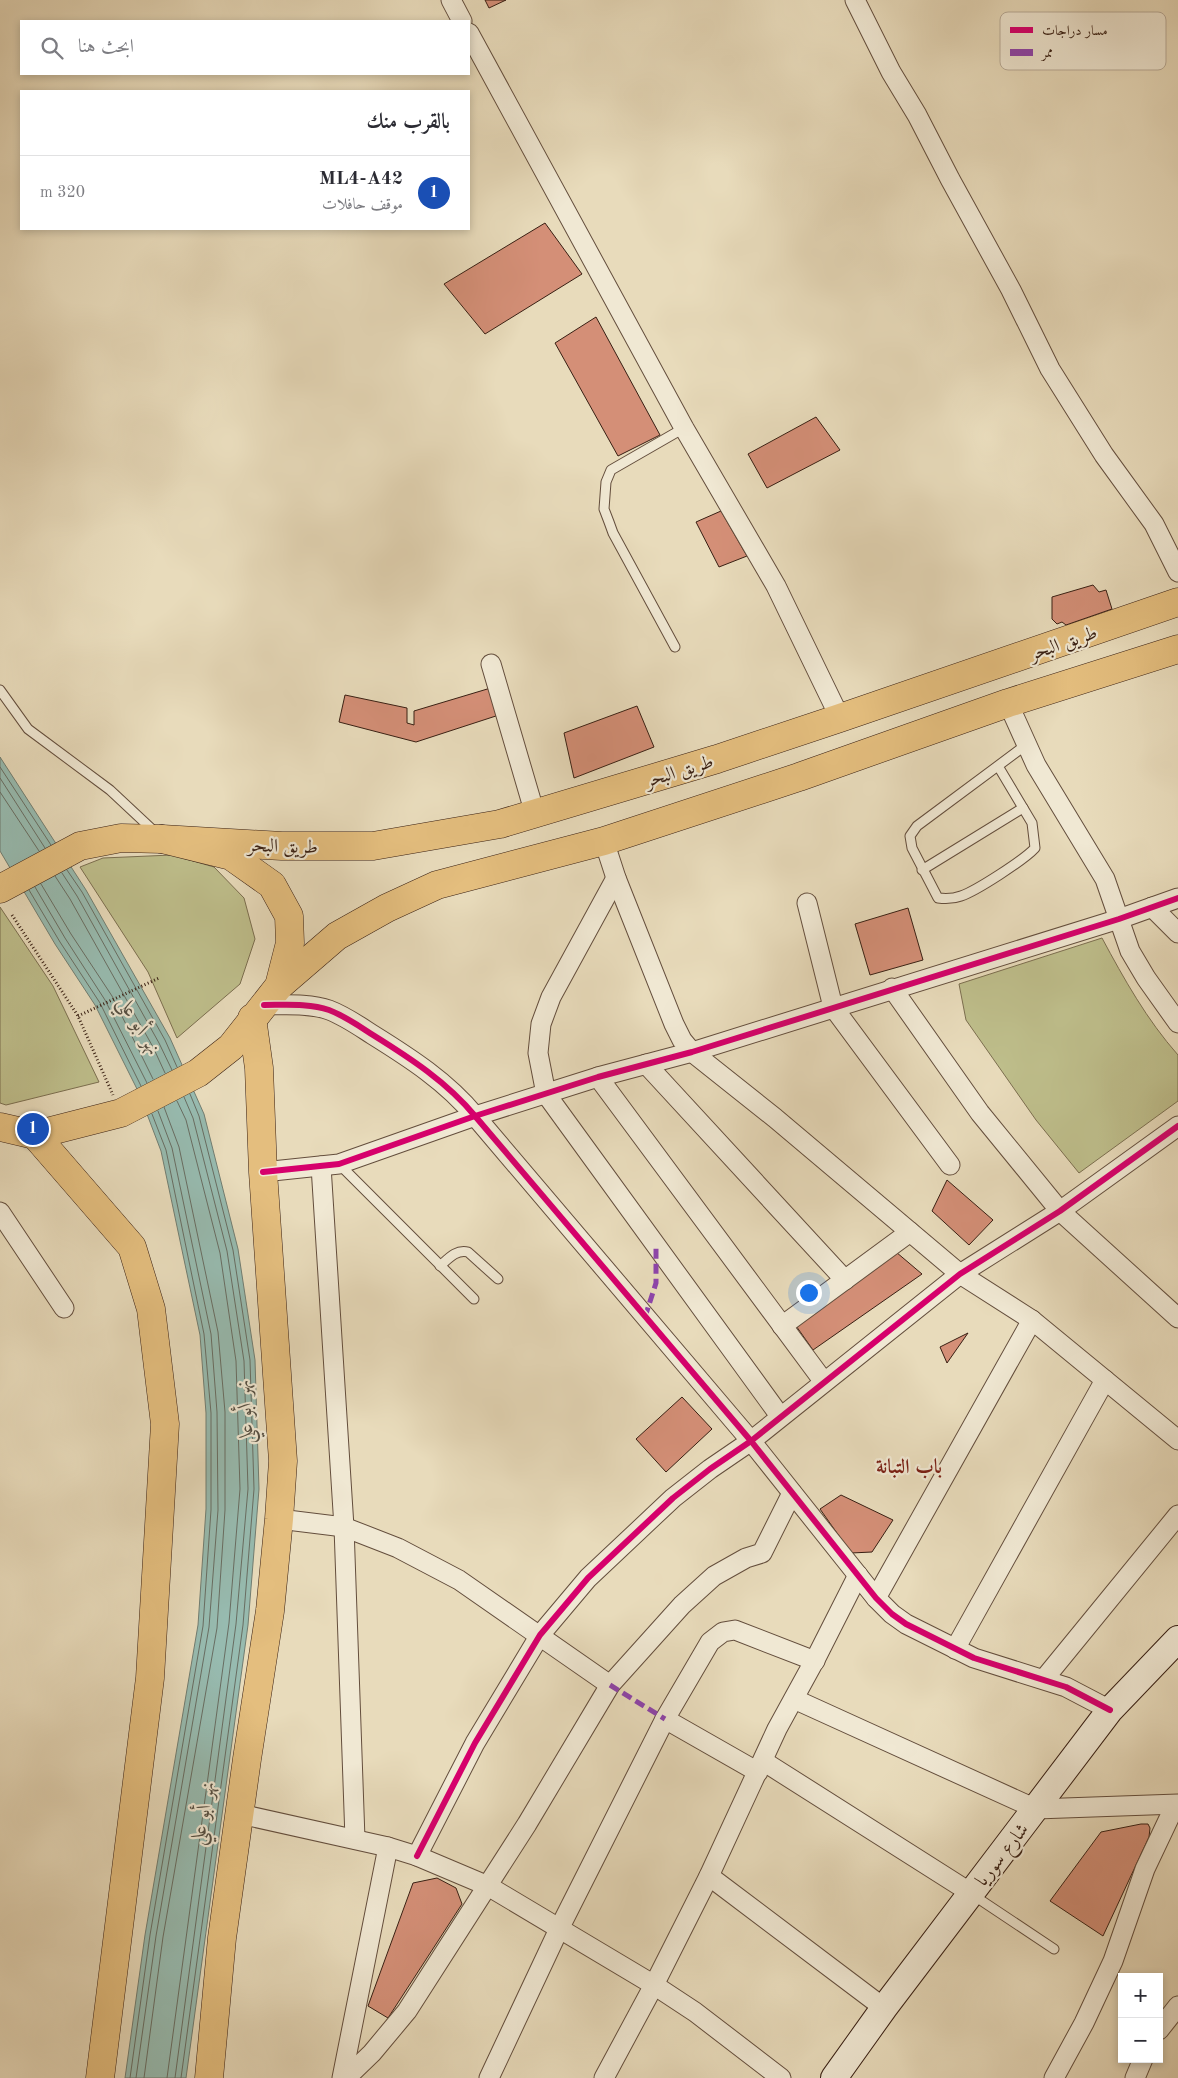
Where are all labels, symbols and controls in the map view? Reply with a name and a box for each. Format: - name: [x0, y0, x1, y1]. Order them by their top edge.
- legend: [1000, 12, 1166, 70]
- search box: [20, 20, 470, 75]
- text: مسار دراجات: [1042, 24, 1108, 39]
- icon: search: [38, 34, 66, 62]
- text: ابحث هنا: [78, 38, 134, 57]
- text: ممر: [1040, 46, 1053, 61]
- text: بالقرب منك: [367, 112, 450, 133]
- text: ML4-A42: [319, 170, 403, 189]
- text: 320 m: [40, 185, 85, 201]
- text: 1: [429, 185, 439, 201]
- text: موقف حافلات: [322, 197, 403, 213]
- street label: طريق البحر: [1026, 624, 1100, 666]
- street label: طريق البحر: [641, 753, 716, 793]
- street label: طريق البحر: [245, 837, 318, 859]
- water label: نهر أبو علي: [106, 990, 169, 1063]
- pin: 1: [17, 1110, 49, 1148]
- your location: [796, 1280, 822, 1306]
- water label: نهر أبو علي: [228, 1378, 266, 1445]
- district label: باب التبانة: [876, 1457, 942, 1479]
- water label: نهر أبو علي: [183, 1778, 227, 1849]
- street label: شارع سوريا: [973, 1821, 1036, 1893]
- map controls: [1118, 1973, 1163, 2063]
- button: +: [1118, 1973, 1163, 2018]
- button: −: [1118, 2018, 1163, 2063]

